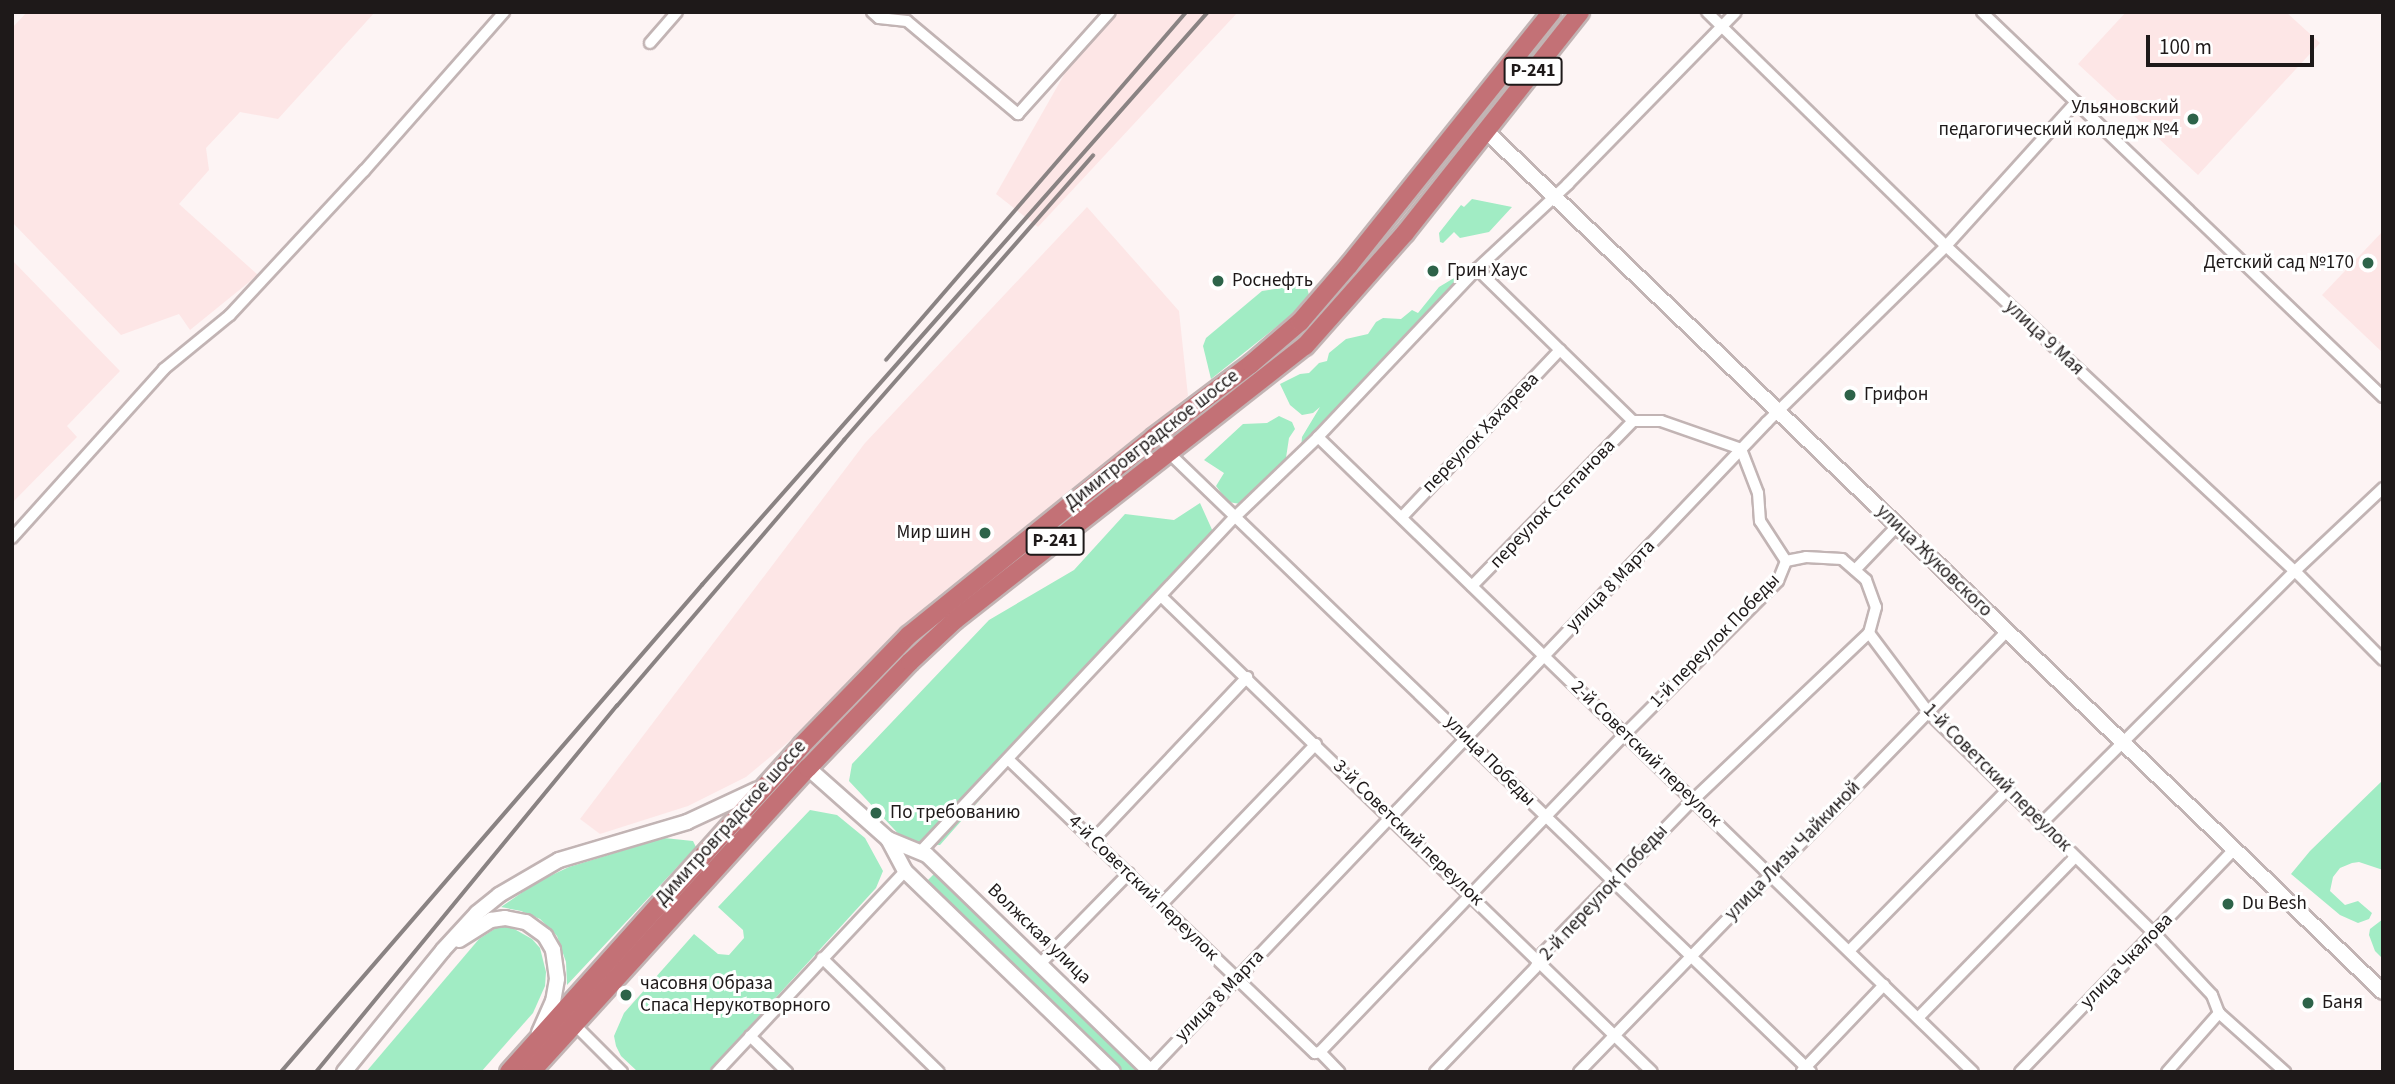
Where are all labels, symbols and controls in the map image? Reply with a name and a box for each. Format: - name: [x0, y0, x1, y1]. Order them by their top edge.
- scale bar: [2150, 21, 2318, 65]
- text: 100 m: [2159, 32, 2212, 62]
- road number: Р-241: [1503, 56, 1563, 86]
- place label: Ульяновский педагогический колледж №4: [1938, 97, 2179, 141]
- marker: Ульяновский педагогический колледж №4: [2185, 111, 2201, 127]
- place label: Детский сад №170: [2203, 252, 2354, 274]
- marker: Детский сад №170: [2360, 255, 2376, 271]
- place label: Грин Хаус: [1447, 260, 1528, 282]
- marker: Грин Хаус: [1425, 263, 1441, 279]
- place label: Роснефть: [1232, 270, 1313, 292]
- marker: Роснефть: [1210, 273, 1226, 289]
- street label: улица 9 Мая: [2000, 296, 2088, 380]
- street label: Димитровградское шоссе: [1060, 365, 1244, 515]
- street label: переулок Хахарева: [1418, 368, 1544, 498]
- place label: Грифон: [1864, 384, 1929, 406]
- marker: Грифон: [1842, 387, 1858, 403]
- street label: переулок Степанова: [1485, 435, 1621, 573]
- street label: улица Жуковского: [1871, 500, 1997, 622]
- place label: Мир шин: [896, 522, 971, 544]
- marker: Мир шин: [977, 525, 993, 541]
- road number: Р-241: [1025, 526, 1085, 556]
- street label: улица 8 Марта: [1562, 536, 1660, 636]
- street label: 1-й переулок Победы: [1645, 569, 1785, 713]
- street label: 2-й Советский переулок: [1566, 676, 1726, 832]
- street label: 1-й Советский переулок: [1918, 699, 2076, 857]
- street label: улица Победы: [1440, 711, 1540, 811]
- street label: Димитровградское шоссе: [651, 736, 811, 910]
- street label: 3-й Советский переулок: [1328, 755, 1488, 911]
- street label: улица Лизы Чайкиной: [1721, 777, 1865, 925]
- place label: По требованию: [890, 802, 1020, 824]
- marker: По требованию: [868, 805, 884, 821]
- street label: 4-й Советский переулок: [1063, 810, 1223, 966]
- street label: 2-й переулок Победы: [1535, 820, 1673, 966]
- street label: Волжская улица: [982, 879, 1096, 989]
- place label: Du Besh: [2242, 893, 2307, 915]
- marker: Du Besh: [2220, 896, 2236, 912]
- street label: улица Чкалова: [2076, 909, 2178, 1013]
- street label: улица 8 Марта: [1171, 946, 1269, 1046]
- place label: часовня Образа Спаса Нерукотворного: [640, 973, 830, 1017]
- marker: часовня Образа Спаса Нерукотворного: [618, 987, 634, 1003]
- place label: Баня: [2322, 992, 2363, 1014]
- marker: Баня: [2300, 995, 2316, 1011]

